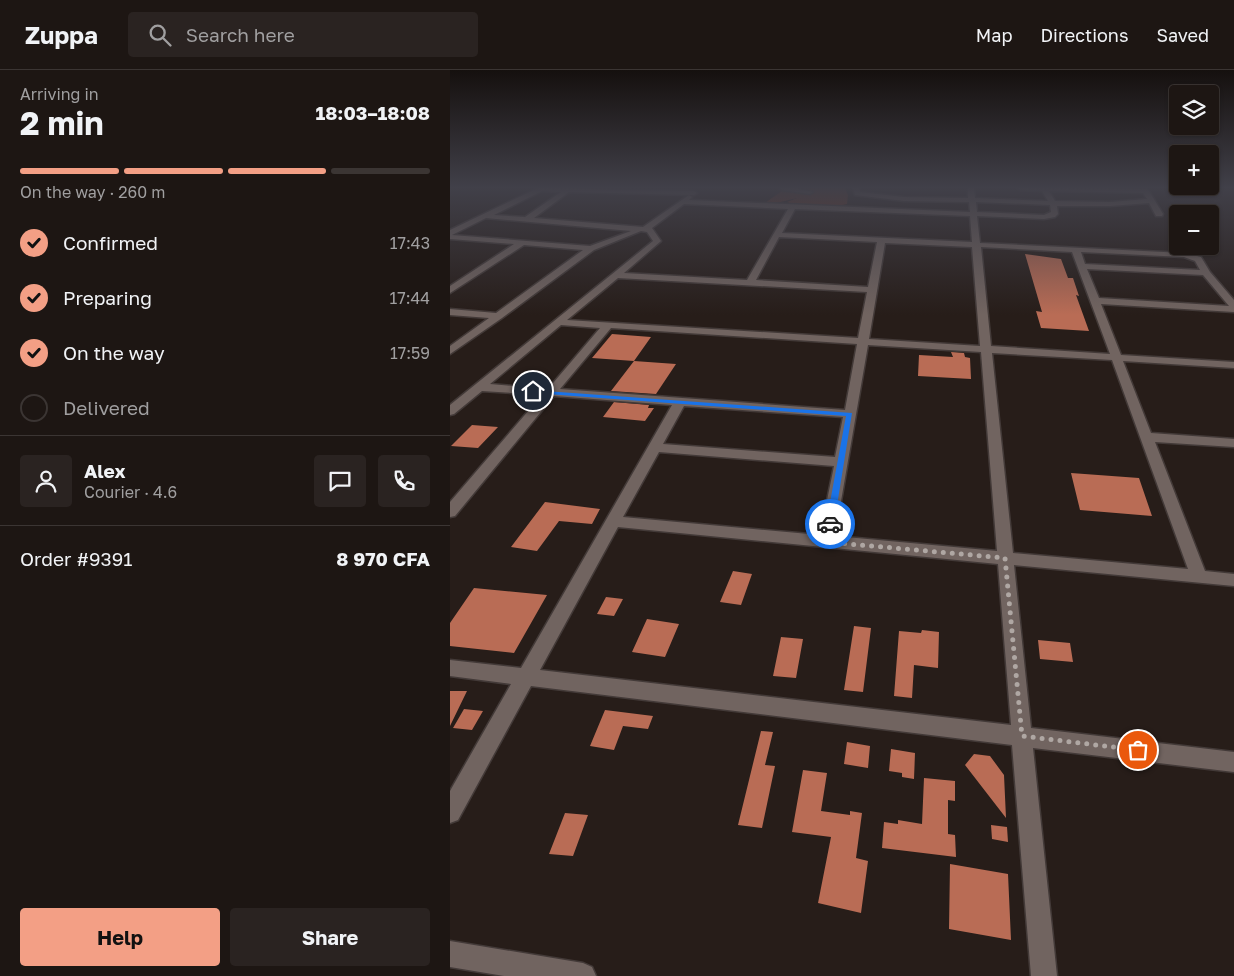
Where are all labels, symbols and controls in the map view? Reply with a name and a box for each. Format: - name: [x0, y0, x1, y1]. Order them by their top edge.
- search box: [128, 12, 478, 57]
- text: Zuppa: [25, 20, 98, 49]
- icon: search: [146, 21, 174, 49]
- text: Search here: [186, 23, 295, 46]
- text: Map: [976, 24, 1012, 46]
- text: Directions: [1040, 24, 1128, 46]
- text: Saved: [1156, 24, 1209, 46]
- text: Arriving in: [20, 84, 99, 104]
- map controls: [1169, 85, 1219, 255]
- button: layers: [1169, 85, 1219, 135]
- text: 18:03–18:08: [315, 101, 430, 124]
- text: 2 min: [20, 104, 104, 142]
- button: +: [1169, 145, 1219, 195]
- text: On the way · 260 m: [20, 182, 165, 202]
- button: −: [1169, 205, 1219, 255]
- icon: check: [20, 229, 48, 257]
- text: Confirmed: [63, 231, 158, 254]
- text: 17:43: [390, 233, 430, 253]
- icon: check: [20, 284, 48, 312]
- text: Preparing: [63, 286, 152, 309]
- text: 17:44: [389, 288, 430, 308]
- icon: check: [20, 339, 48, 367]
- text: On the way: [63, 341, 165, 364]
- text: 17:59: [390, 343, 430, 363]
- pin: [512, 370, 554, 412]
- icon: home: [519, 377, 547, 405]
- text: Delivered: [63, 396, 150, 419]
- button: person: [20, 455, 72, 507]
- button: chat: [314, 455, 366, 507]
- button: phone: [378, 455, 430, 507]
- text: Alex: [84, 459, 125, 482]
- text: Courier · 4.6: [84, 482, 177, 502]
- courier: [805, 499, 855, 549]
- icon: car: [816, 510, 844, 538]
- text: Order #9391: [20, 547, 132, 570]
- text: 8 970 CFA: [336, 547, 430, 570]
- pin: [1117, 729, 1159, 771]
- icon: bag: [1124, 736, 1152, 764]
- button: Help: [20, 908, 220, 966]
- button: Share: [230, 908, 430, 966]

